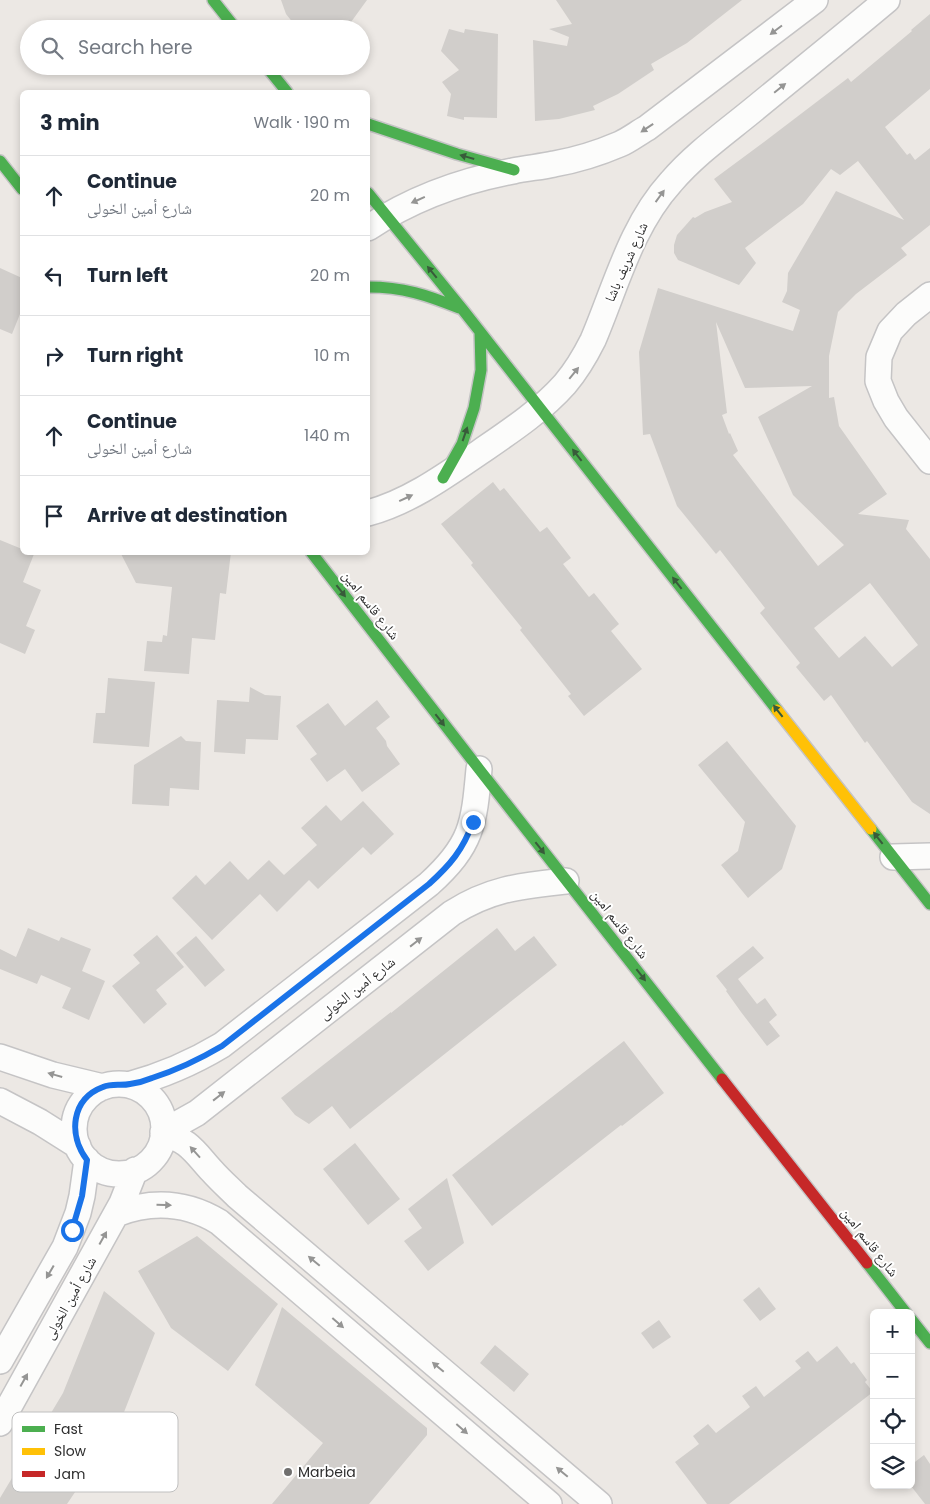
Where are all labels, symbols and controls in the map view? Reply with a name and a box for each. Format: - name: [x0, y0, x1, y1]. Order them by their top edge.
- search box: [20, 20, 370, 75]
- one-way arrow: [770, 24, 783, 35]
- icon: search: [38, 34, 66, 62]
- text: Search here: [78, 34, 192, 61]
- one-way arrow: [773, 82, 786, 93]
- text: 3 min: [40, 108, 100, 137]
- text: Walk · 190 m: [253, 111, 350, 134]
- one-way arrow: [640, 123, 653, 133]
- one-way arrow: [460, 153, 475, 161]
- text: Continue: [87, 168, 177, 195]
- icon: ahead: [40, 182, 68, 210]
- text: 20 m: [310, 184, 350, 207]
- one-way arrow: [655, 189, 665, 203]
- text: شارع أمين الخولى: [87, 197, 192, 220]
- one-way arrow: [411, 197, 425, 205]
- street label: شارع شريف باشا: [600, 219, 652, 305]
- icon: left: [40, 262, 68, 290]
- text: Turn left: [87, 262, 168, 289]
- text: 20 m: [310, 264, 350, 287]
- one-way arrow: [426, 266, 437, 279]
- icon: right: [40, 342, 68, 370]
- text: Turn right: [87, 342, 183, 369]
- text: 10 m: [314, 344, 350, 367]
- one-way arrow: [568, 367, 579, 380]
- text: Continue: [87, 408, 177, 435]
- icon: ahead: [40, 422, 68, 450]
- text: 140 m: [304, 424, 350, 447]
- one-way arrow: [462, 427, 469, 442]
- text: شارع أمين الخولى: [87, 437, 192, 460]
- one-way arrow: [571, 449, 582, 462]
- one-way arrow: [399, 493, 413, 501]
- icon: arrive: [40, 502, 68, 530]
- text: Arrive at destination: [87, 502, 288, 529]
- street label: شارع قاسم امين: [338, 566, 404, 644]
- one-way arrow: [672, 577, 683, 590]
- one-way arrow: [336, 584, 346, 598]
- one-way arrow: [772, 704, 783, 717]
- one-way arrow: [435, 713, 446, 726]
- route end: [462, 811, 485, 834]
- one-way arrow: [873, 832, 884, 845]
- one-way arrow: [535, 841, 546, 854]
- street label: شارع قاسم امين: [587, 885, 653, 963]
- one-way arrow: [409, 937, 422, 948]
- street label: شارع أمين الخولى: [315, 952, 399, 1024]
- one-way arrow: [635, 969, 646, 982]
- one-way arrow: [48, 1071, 63, 1079]
- one-way arrow: [212, 1091, 225, 1102]
- one-way arrow: [189, 1146, 201, 1158]
- one-way arrow: [156, 1201, 172, 1209]
- street label: شارع قاسم امين: [837, 1203, 903, 1281]
- route start: [61, 1219, 84, 1242]
- one-way arrow: [99, 1231, 107, 1246]
- street label: شارع أمين الخولى: [39, 1253, 101, 1343]
- one-way arrow: [308, 1256, 321, 1267]
- one-way arrow: [46, 1265, 55, 1278]
- map controls: [870, 1309, 915, 1489]
- button: +: [870, 1309, 915, 1354]
- one-way arrow: [332, 1318, 345, 1329]
- button: −: [870, 1354, 915, 1399]
- one-way arrow: [432, 1362, 444, 1373]
- one-way arrow: [20, 1373, 28, 1388]
- button: locate: [870, 1399, 915, 1444]
- legend: [12, 1412, 178, 1492]
- text: Fast: [54, 1419, 83, 1439]
- one-way arrow: [455, 1423, 467, 1435]
- text: Slow: [54, 1441, 87, 1461]
- button: layers: [870, 1444, 915, 1489]
- place label: Marbeia: [298, 1462, 356, 1482]
- text: Jam: [54, 1464, 85, 1484]
- marker: Marbeia: [282, 1466, 294, 1478]
- one-way arrow: [555, 1467, 568, 1478]

